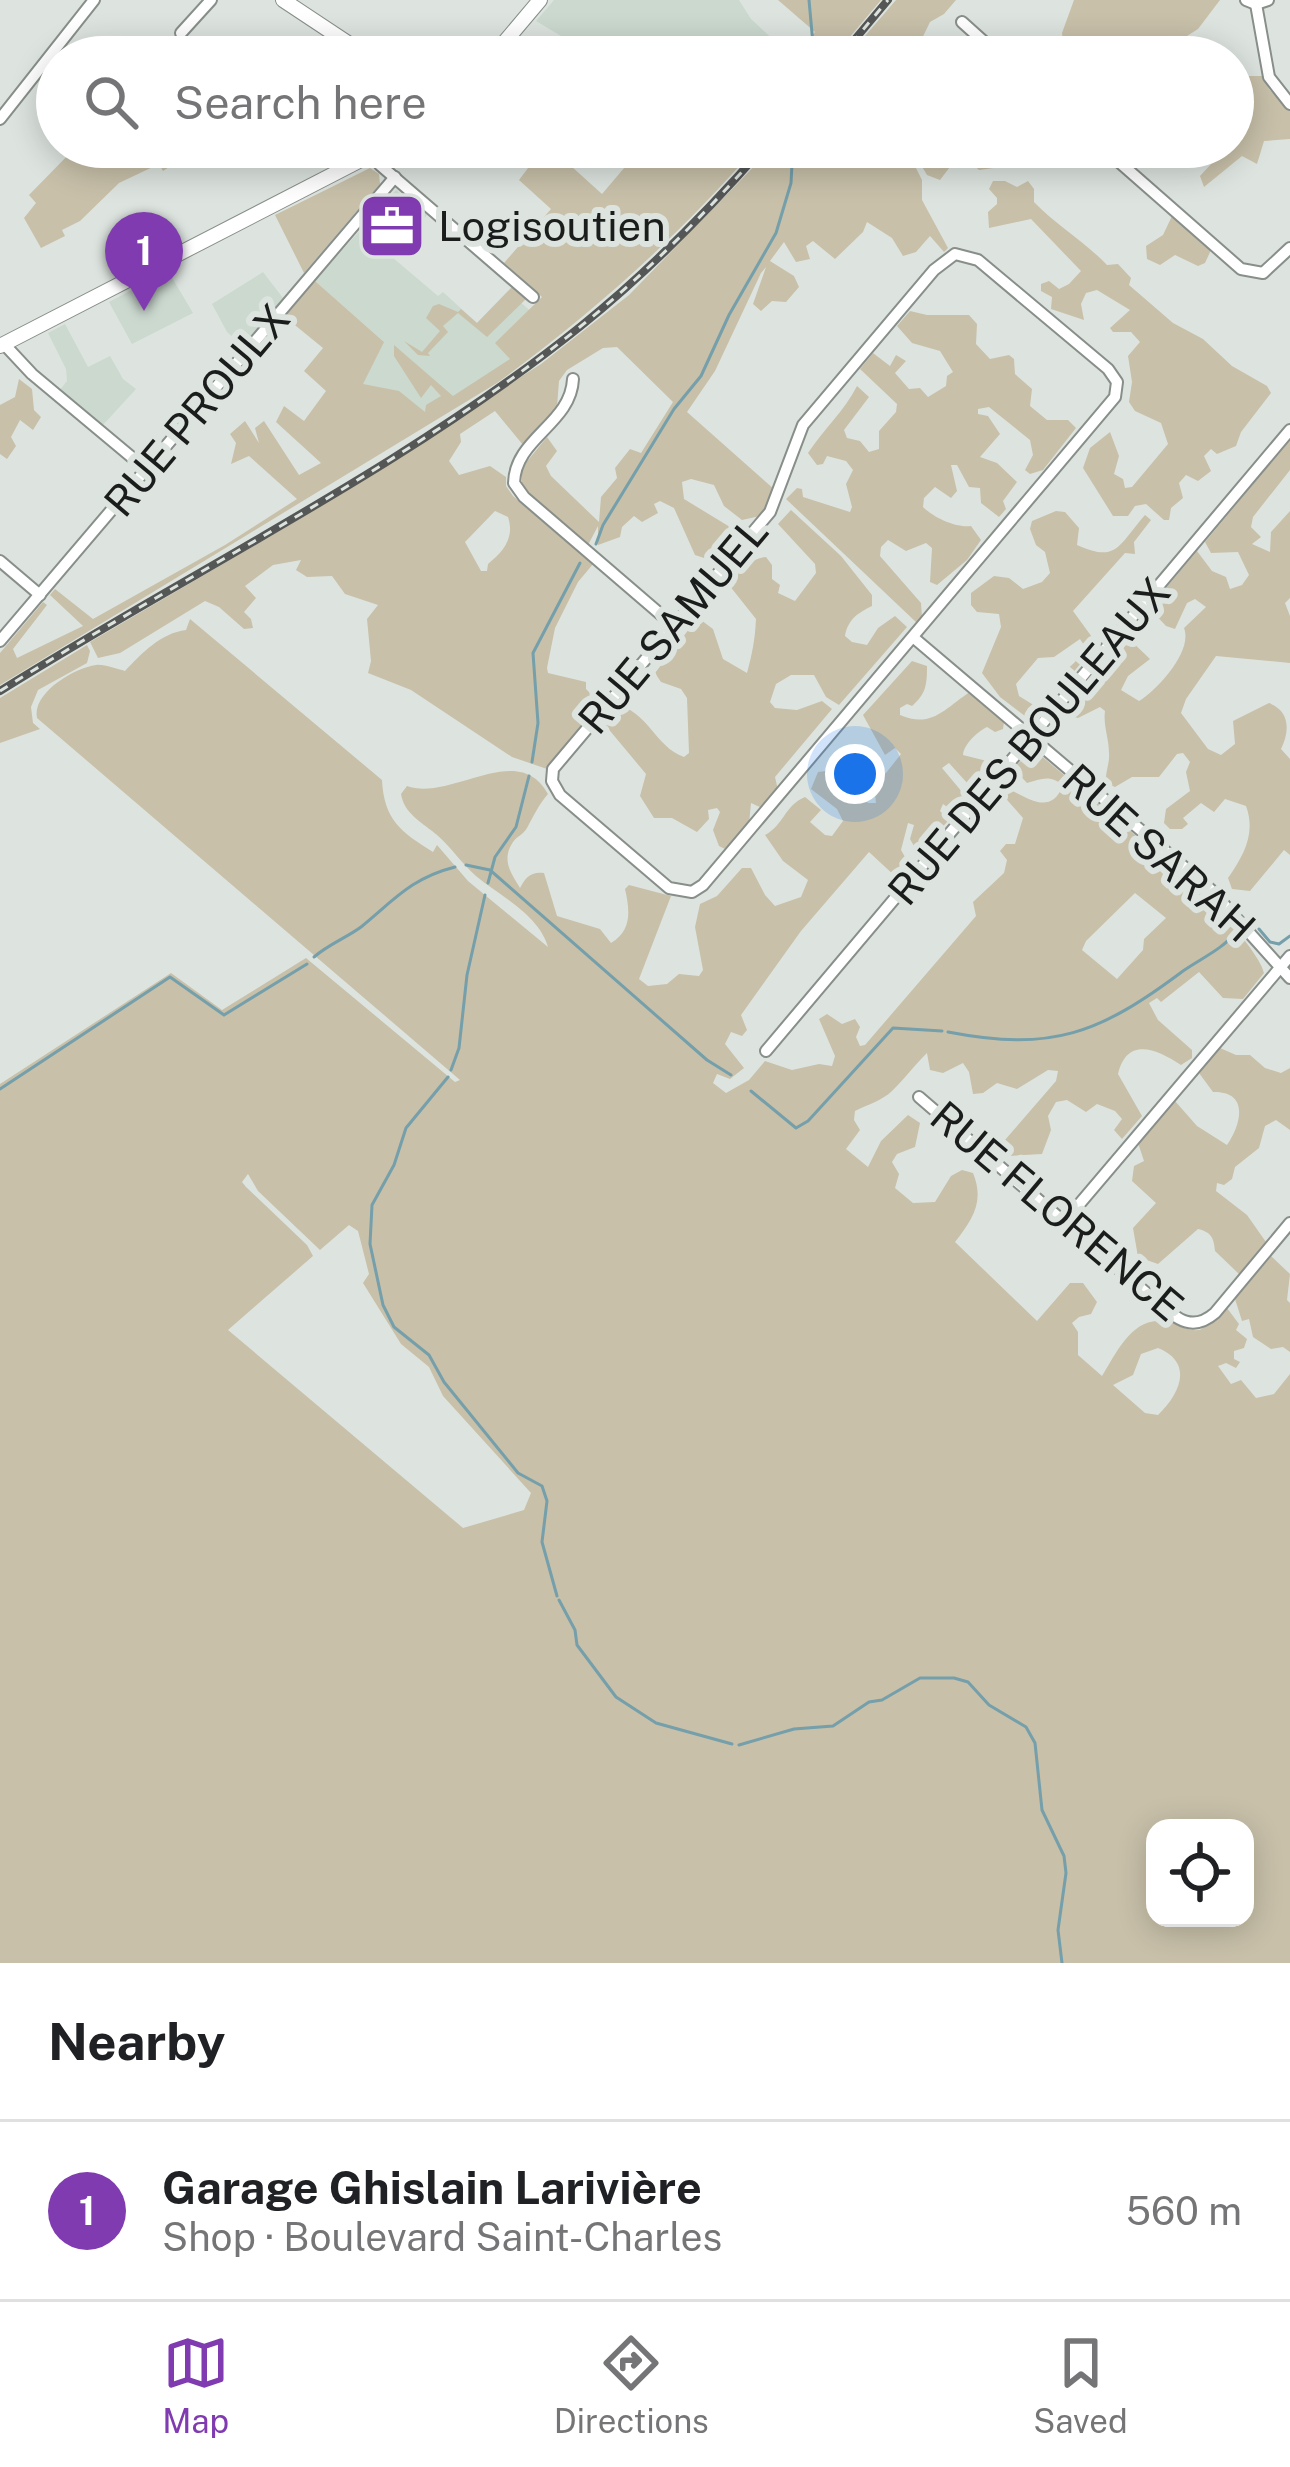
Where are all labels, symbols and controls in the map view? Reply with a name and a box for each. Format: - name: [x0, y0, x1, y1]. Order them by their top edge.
- search box: [36, 36, 1254, 168]
- icon: search: [78, 69, 144, 135]
- text: Search here: [174, 76, 427, 129]
- office icon: Logisoutien: [357, 191, 427, 261]
- place label: Logisoutien: [438, 201, 666, 250]
- pin: 1: [105, 212, 183, 311]
- street label: RUE PROULX: [94, 294, 299, 525]
- street label: RUE SAMUEL: [568, 506, 777, 743]
- street label: RUE DES BOULEAUX: [878, 567, 1180, 914]
- your location: [825, 744, 885, 804]
- street label: RUE SARAH: [1053, 754, 1265, 952]
- street label: RUE FLORENCE: [921, 1091, 1193, 1330]
- map controls: [1146, 1819, 1254, 1927]
- button: locate: [1146, 1819, 1254, 1927]
- text: Nearby: [48, 2012, 225, 2071]
- text: Garage Ghislain Larivière: [162, 2161, 702, 2214]
- text: 1: [79, 2188, 95, 2234]
- text: 560 m: [1126, 2188, 1242, 2234]
- text: Shop · Boulevard Saint-Charles: [162, 2214, 722, 2260]
- tab: Map: [162, 2330, 229, 2440]
- tab: Directions: [554, 2330, 709, 2440]
- tab: Saved: [1033, 2330, 1128, 2440]

